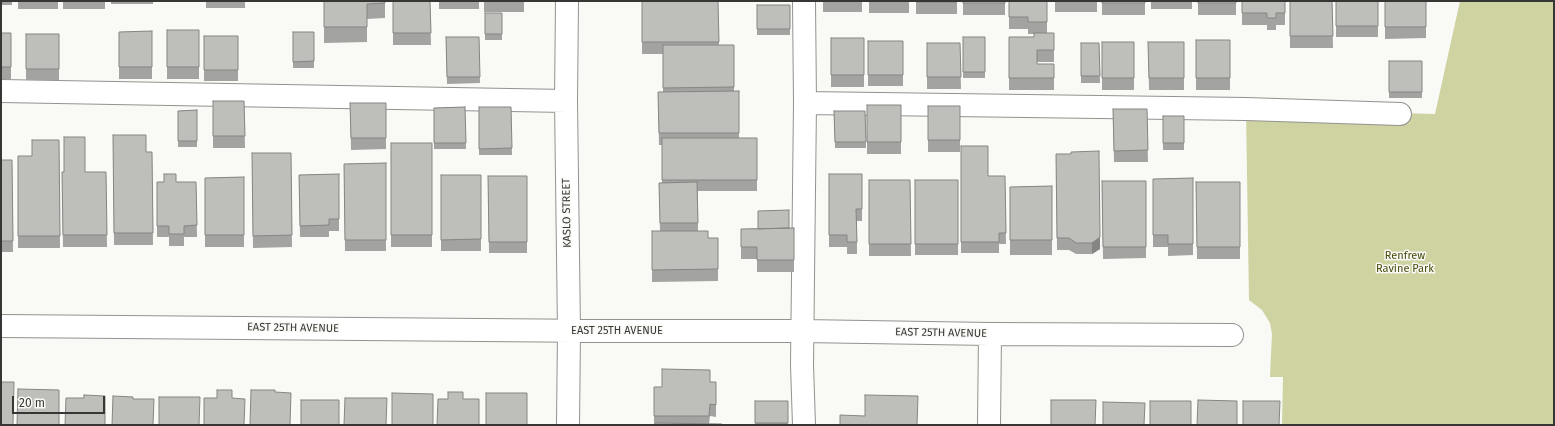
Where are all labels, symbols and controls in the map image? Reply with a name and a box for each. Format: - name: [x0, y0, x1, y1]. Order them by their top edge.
- street label: KASLO STREET: [560, 178, 574, 248]
- park label: Renfrew Ravine Park: [1376, 249, 1434, 275]
- street label: EAST 25TH AVENUE: [247, 321, 339, 335]
- street label: EAST 25TH AVENUE: [571, 324, 663, 338]
- street label: EAST 25TH AVENUE: [895, 326, 987, 340]
- scale bar: [14, 388, 107, 414]
- text: 20 m: [19, 396, 45, 410]

